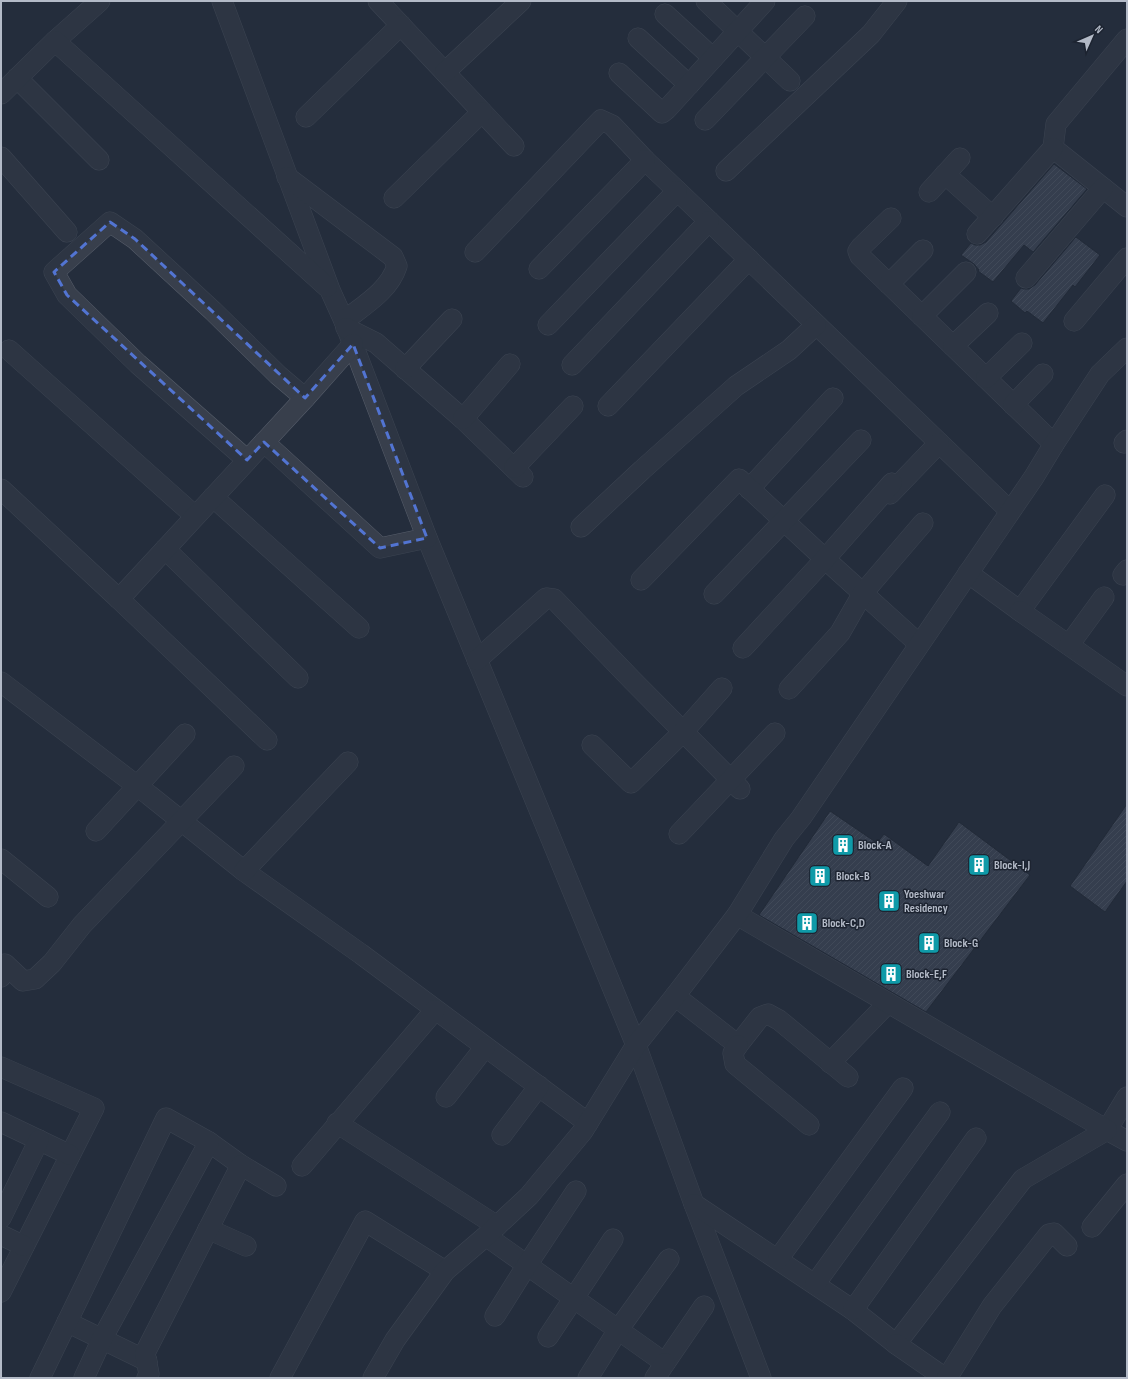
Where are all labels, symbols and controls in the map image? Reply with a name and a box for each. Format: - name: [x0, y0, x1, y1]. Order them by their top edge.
- north arrow: [1072, 16, 1112, 56]
- text: N: [1092, 23, 1105, 36]
- building icon: Block-A: [830, 832, 856, 858]
- place label: Block-A: [858, 838, 892, 853]
- building icon: Block-I,J: [966, 852, 992, 878]
- place label: Block-I,J: [994, 858, 1030, 873]
- building icon: Block-B: [807, 863, 833, 889]
- place label: Block-B: [836, 869, 870, 884]
- place label: Yoeshwar Residency: [904, 887, 948, 916]
- building icon: Yoeshwar Residency: [876, 888, 902, 914]
- building icon: Block-C,D: [794, 910, 820, 936]
- place label: Block-C,D: [822, 916, 865, 931]
- building icon: Block-G: [916, 930, 942, 956]
- place label: Block-G: [944, 936, 978, 951]
- building icon: Block-E,F: [878, 961, 904, 987]
- place label: Block-E,F: [906, 967, 947, 982]

